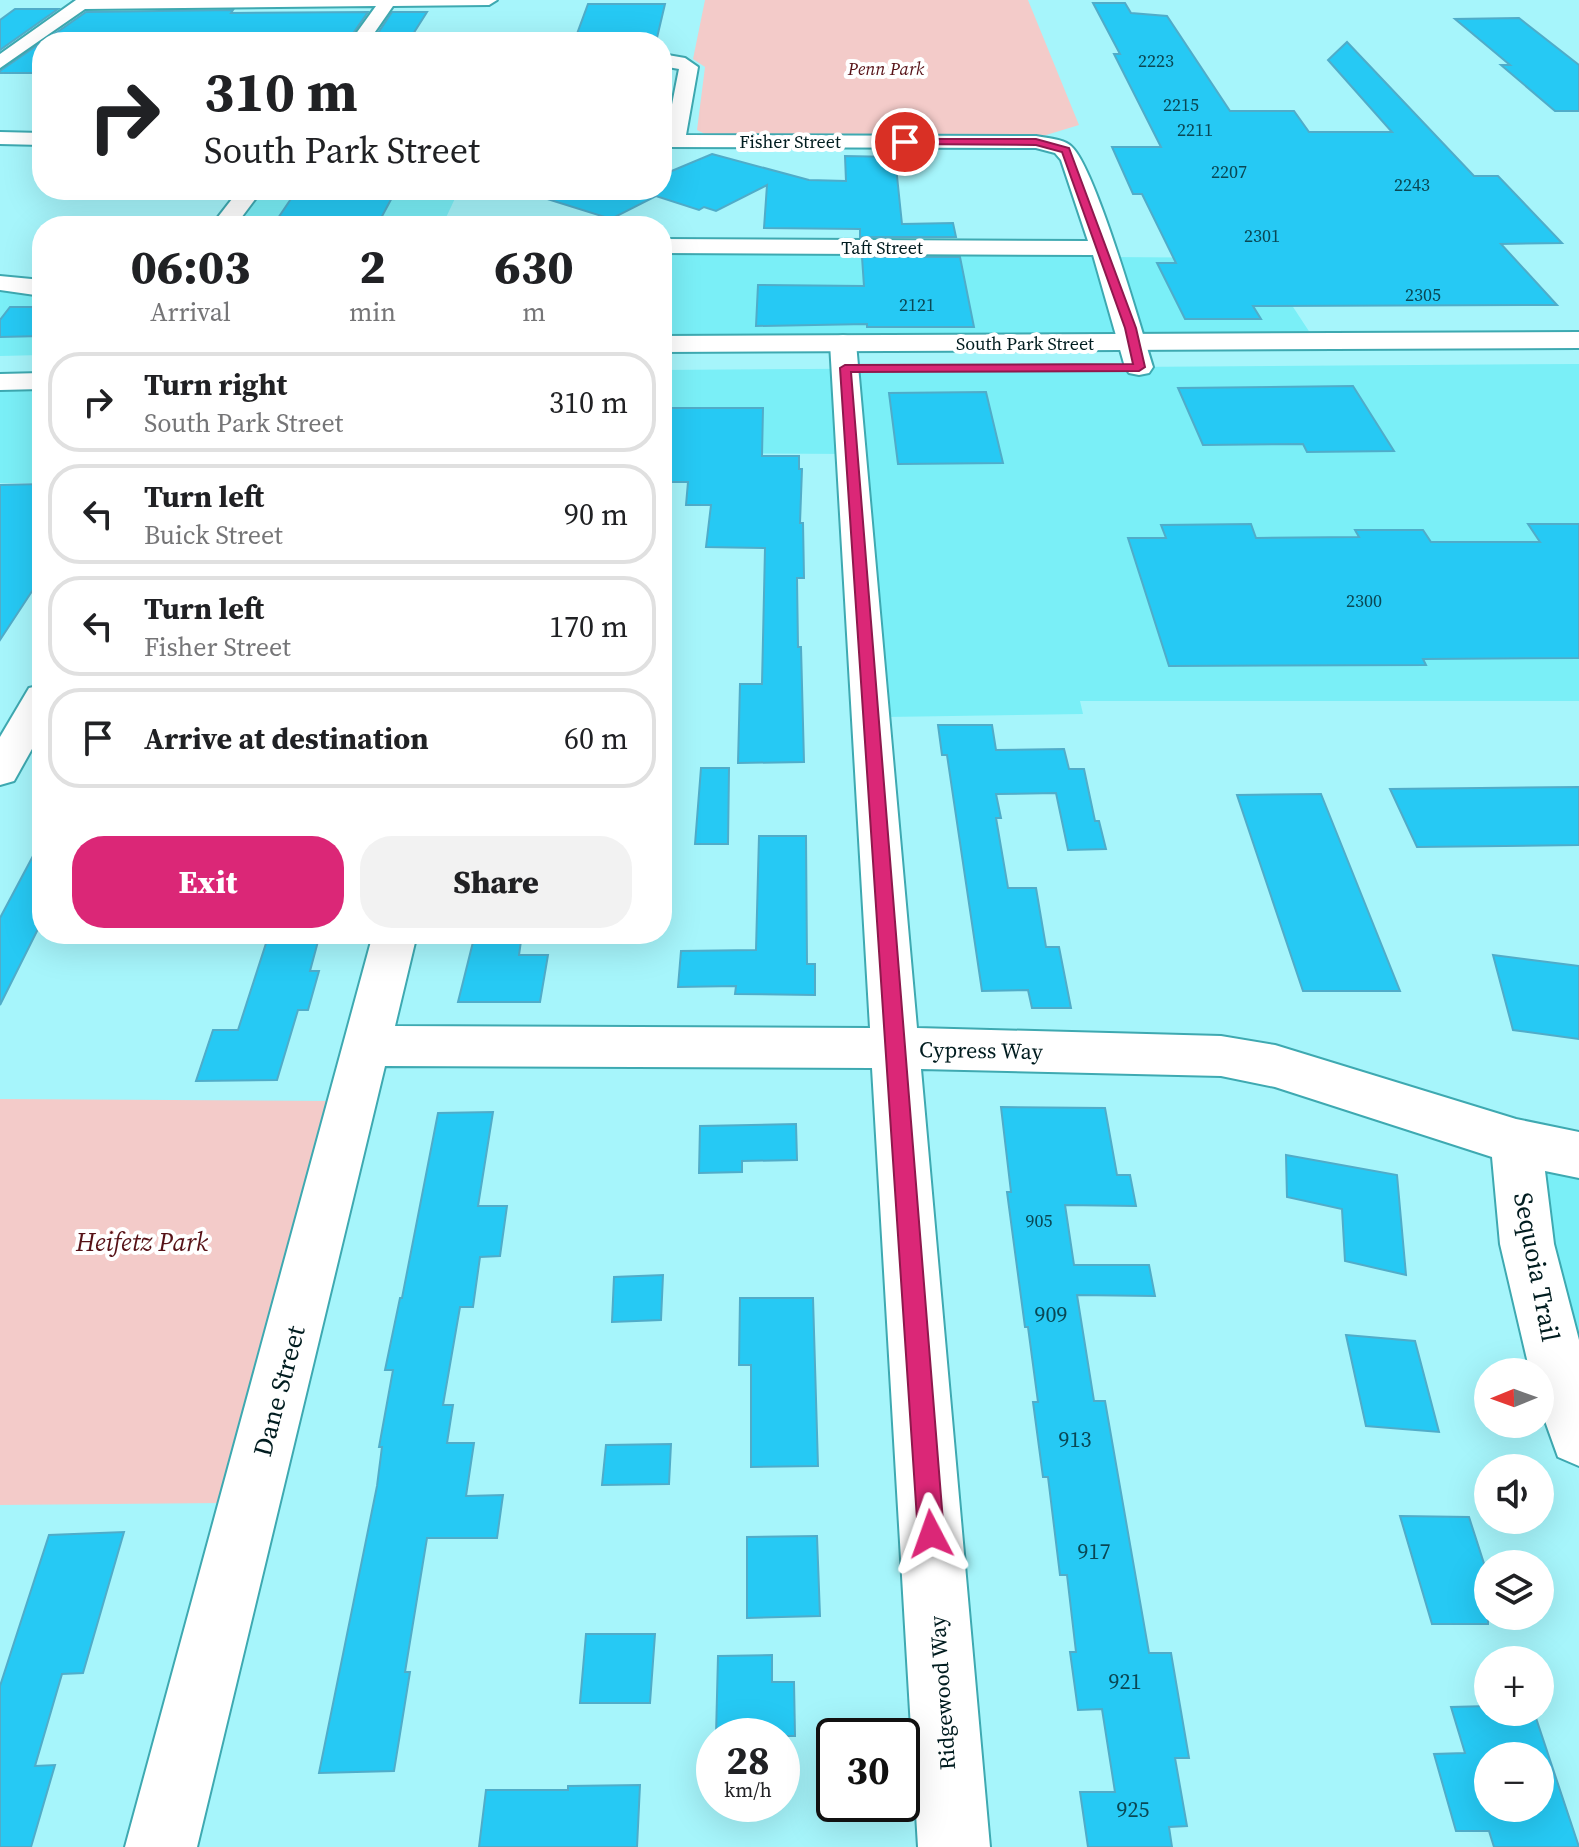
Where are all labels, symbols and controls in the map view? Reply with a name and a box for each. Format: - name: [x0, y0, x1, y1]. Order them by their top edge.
- house number: 2223: [1138, 48, 1174, 73]
- text: 310 m: [204, 53, 358, 130]
- park label: Penn Park: [847, 56, 925, 81]
- icon: right: [72, 64, 176, 168]
- house number: 2215: [1163, 92, 1199, 117]
- pin: [871, 108, 939, 176]
- house number: 2211: [1177, 117, 1213, 142]
- icon: arrive: [883, 120, 927, 164]
- text: South Park Street: [204, 126, 480, 175]
- street label: Fisher Street: [739, 129, 841, 154]
- house number: 2207: [1211, 159, 1247, 184]
- house number: 2243: [1394, 172, 1430, 197]
- house number: 2301: [1244, 223, 1280, 248]
- text: 06:03: [130, 233, 251, 299]
- text: 2: [359, 233, 386, 299]
- text: 630: [494, 233, 574, 299]
- street label: Taft Street: [841, 235, 923, 260]
- house number: 2305: [1405, 282, 1441, 307]
- house number: 2121: [899, 292, 935, 317]
- text: Arrival: [150, 294, 231, 330]
- text: min: [349, 294, 396, 330]
- text: m: [522, 294, 546, 330]
- street label: South Park Street: [956, 331, 1094, 356]
- text: Turn right: [144, 364, 287, 405]
- icon: right: [76, 380, 120, 424]
- text: 310 m: [549, 382, 628, 423]
- text: South Park Street: [144, 405, 343, 441]
- text: Turn left: [144, 476, 264, 517]
- icon: left: [76, 492, 120, 536]
- text: 90 m: [564, 494, 628, 535]
- text: Buick Street: [144, 517, 283, 553]
- text: Turn left: [144, 588, 264, 629]
- house number: 2300: [1346, 588, 1382, 613]
- icon: left: [76, 604, 120, 648]
- text: 170 m: [549, 606, 628, 647]
- text: Fisher Street: [144, 629, 291, 665]
- icon: arrive: [76, 716, 120, 760]
- text: Arrive at destination: [144, 718, 429, 759]
- text: 60 m: [564, 718, 628, 759]
- button: Exit: [72, 836, 344, 928]
- button: Share: [360, 836, 632, 928]
- street label: Cypress Way: [919, 1034, 1044, 1066]
- street label: Sequoia Trail: [1505, 1189, 1569, 1345]
- house number: 905: [1026, 1208, 1053, 1233]
- park label: Heifetz Park: [75, 1224, 209, 1260]
- house number: 909: [1034, 1299, 1068, 1329]
- street label: Dane Street: [244, 1321, 314, 1460]
- north arrow: [1474, 1358, 1554, 1438]
- map controls: [1474, 1358, 1554, 1822]
- house number: 913: [1058, 1424, 1092, 1454]
- button: sound: [1474, 1454, 1554, 1534]
- position arrow: [889, 1492, 973, 1576]
- house number: 917: [1077, 1536, 1111, 1566]
- button: layers: [1474, 1550, 1554, 1630]
- street label: Ridgewood Way: [922, 1614, 962, 1771]
- button: +: [1474, 1646, 1554, 1726]
- house number: 921: [1108, 1666, 1142, 1696]
- speed limit sign: 30: [816, 1718, 920, 1822]
- text: 28: [726, 1733, 770, 1787]
- button: −: [1474, 1742, 1554, 1822]
- text: km/h: [724, 1776, 772, 1804]
- house number: 925: [1116, 1794, 1150, 1824]

